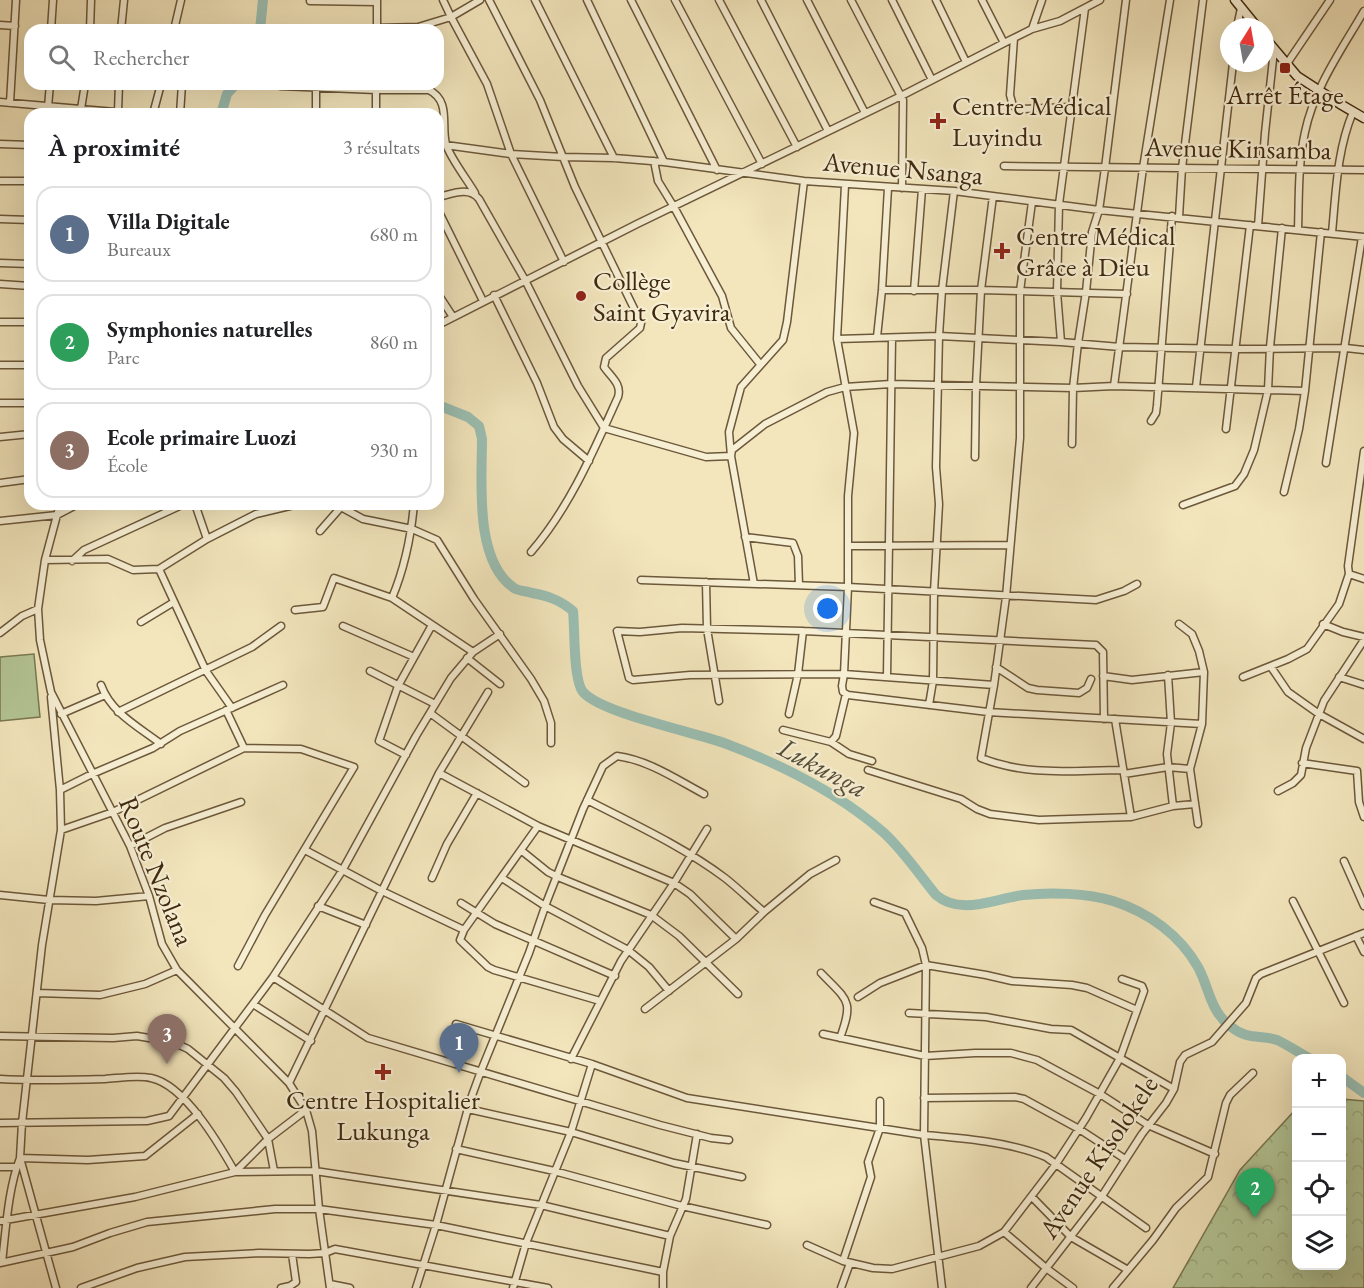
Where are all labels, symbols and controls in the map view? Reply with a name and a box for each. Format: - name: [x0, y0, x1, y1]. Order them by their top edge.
- north arrow: [1220, 18, 1274, 72]
- search box: [24, 24, 444, 90]
- icon: search: [45, 41, 78, 74]
- text: Rechercher: [93, 43, 189, 72]
- marker: Arrêt Étage: [1278, 61, 1292, 75]
- place label: Arrêt Étage: [1225, 77, 1344, 112]
- place label: Centre Médical Luyindu: [952, 88, 1112, 154]
- marker: Centre Médical Luyindu: [929, 112, 947, 130]
- street label: Avenue Kinsamba: [1143, 129, 1332, 167]
- text: À proximité: [48, 130, 180, 164]
- text: 3 résultats: [343, 134, 420, 160]
- street label: Avenue Nsanga: [821, 143, 985, 192]
- text: Villa Digitale: [107, 207, 230, 236]
- place label: Centre Médical Grâce à Dieu: [1016, 218, 1176, 284]
- text: 1: [64, 221, 75, 247]
- text: 680 m: [370, 221, 418, 247]
- text: Bureaux: [107, 236, 171, 262]
- marker: Centre Médical Grâce à Dieu: [993, 242, 1011, 260]
- place label: Collège Saint Gyavira: [593, 263, 731, 329]
- marker: Collège Saint Gyavira: [574, 289, 588, 303]
- text: Symphonies naturelles: [107, 315, 312, 344]
- text: 2: [64, 329, 75, 355]
- text: 860 m: [370, 329, 418, 355]
- text: Parc: [107, 344, 140, 370]
- text: Ecole primaire Luozi: [107, 423, 297, 452]
- text: 3: [64, 437, 75, 463]
- text: 930 m: [370, 437, 418, 463]
- text: École: [107, 452, 148, 478]
- your location: [813, 594, 842, 623]
- water label: Lukunga: [771, 728, 874, 805]
- street label: Route Nzolana: [111, 791, 203, 951]
- pin: 3: [148, 1014, 186, 1064]
- pin: 1: [440, 1024, 478, 1073]
- map controls: [1292, 1054, 1346, 1270]
- button: +: [1292, 1054, 1346, 1108]
- marker: Centre Hospitalier Lukunga: [374, 1063, 392, 1081]
- street label: Avenue Kisolokele: [1030, 1069, 1165, 1246]
- place label: Centre Hospitalier Lukunga: [286, 1082, 480, 1148]
- button: −: [1292, 1108, 1346, 1162]
- button: locate: [1292, 1162, 1346, 1216]
- pin: 2: [1236, 1168, 1274, 1218]
- button: layers: [1292, 1216, 1346, 1270]

